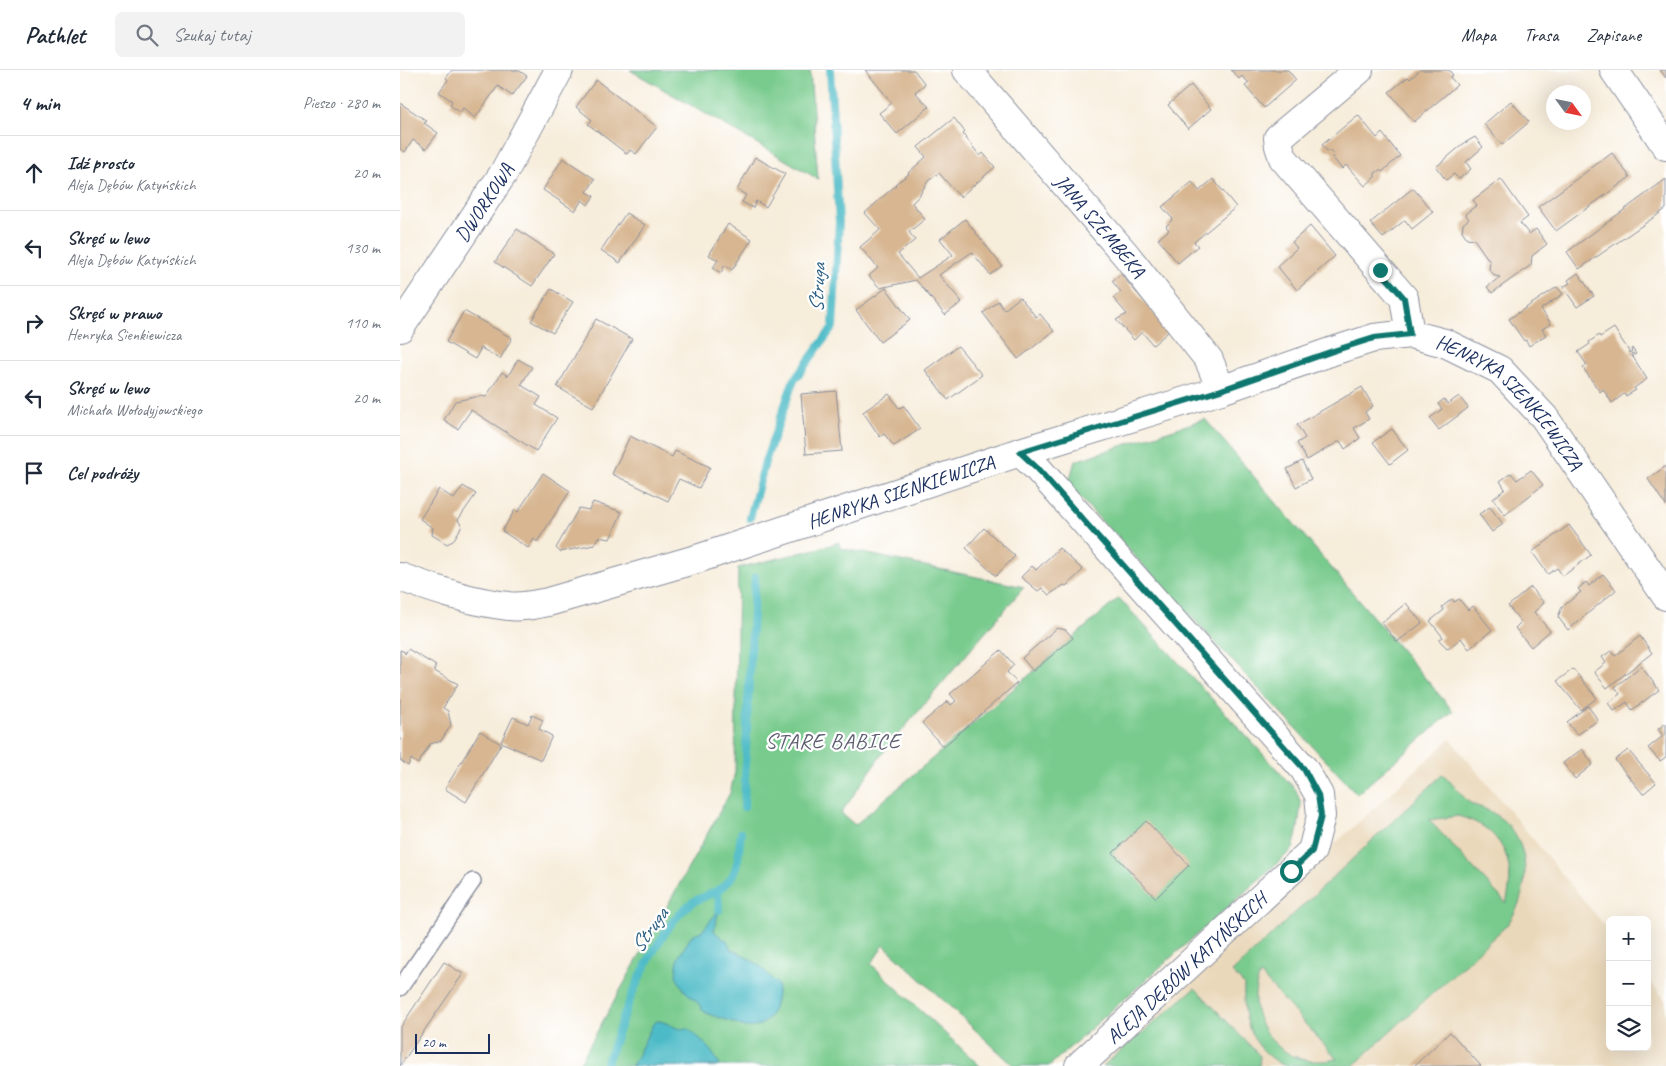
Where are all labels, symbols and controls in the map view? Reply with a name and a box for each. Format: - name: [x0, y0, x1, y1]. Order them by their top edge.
- search box: [115, 12, 465, 57]
- text: Pathlet: [25, 20, 85, 50]
- icon: search: [133, 21, 161, 49]
- text: Szukaj tutaj: [173, 23, 251, 47]
- text: Mapa: [1461, 24, 1496, 46]
- text: Trasa: [1524, 24, 1558, 46]
- text: Zapisane: [1586, 24, 1641, 46]
- north arrow: [1546, 85, 1591, 130]
- text: 4 min: [20, 90, 60, 116]
- text: Pieszo · 280 m: [303, 93, 380, 113]
- text: Idź prosto: [67, 151, 134, 175]
- street label: DWORKOWA: [449, 158, 520, 247]
- icon: ahead: [20, 159, 48, 187]
- text: 20 m: [353, 163, 380, 183]
- street label: JANA SZEMBEKA: [1049, 169, 1151, 283]
- text: Aleja Dębów Katyńskich: [67, 175, 196, 195]
- text: Skręć w lewo: [67, 226, 149, 250]
- icon: left: [20, 234, 48, 262]
- text: 130 m: [346, 238, 380, 258]
- text: Aleja Dębów Katyńskich: [67, 250, 196, 270]
- route end: [1369, 259, 1392, 282]
- water label: Struga: [803, 260, 831, 313]
- text: Skręć w prawo: [67, 301, 162, 325]
- icon: right: [20, 309, 48, 337]
- text: 110 m: [346, 313, 380, 333]
- text: Henryka Sienkiewicza: [67, 325, 181, 345]
- street label: HENRYKA SIENKIEWICZA: [1433, 329, 1589, 475]
- text: Skręć w lewo: [67, 376, 149, 400]
- icon: left: [20, 384, 48, 412]
- text: 20 m: [353, 388, 380, 408]
- text: Michała Wołodyjowskiego: [67, 400, 202, 420]
- street label: HENRYKA SIENKIEWICZA: [804, 449, 998, 535]
- icon: arrive: [20, 459, 48, 487]
- text: Cel podróży: [67, 461, 138, 485]
- district label: STARE BABICE: [765, 727, 903, 755]
- route start: [1280, 860, 1303, 883]
- street label: ALEJA DĘBÓW KATYŃSKICH: [1101, 885, 1275, 1049]
- water label: Struga: [624, 900, 675, 957]
- map controls: [1606, 916, 1651, 1051]
- button: +: [1606, 916, 1651, 961]
- button: −: [1606, 961, 1651, 1006]
- button: layers: [1606, 1006, 1651, 1051]
- scale bar: [415, 1031, 490, 1054]
- text: 20 m: [422, 1034, 446, 1051]

